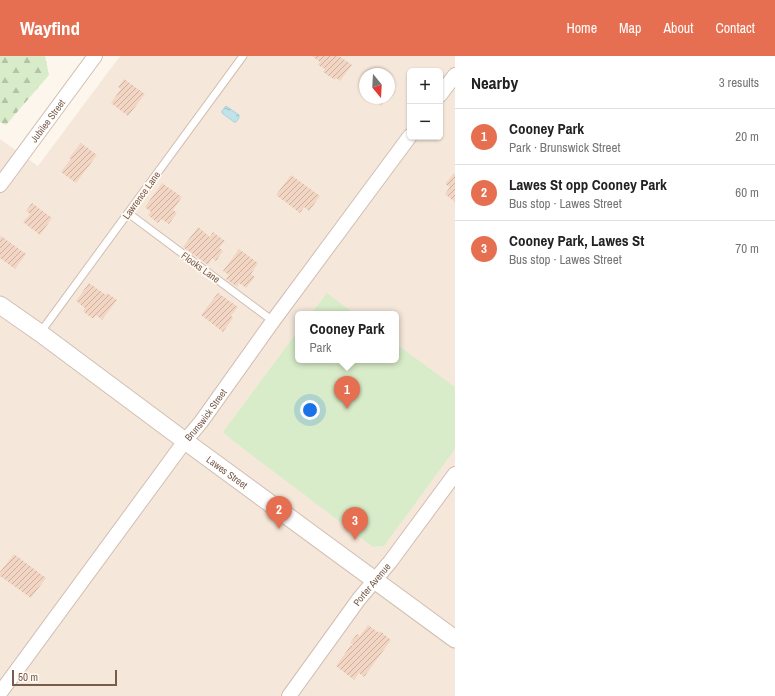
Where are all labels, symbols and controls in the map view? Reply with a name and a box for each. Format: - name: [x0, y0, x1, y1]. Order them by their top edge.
- text: Wayfind: [20, 15, 80, 41]
- text: Home: [566, 19, 597, 37]
- text: Map: [619, 19, 641, 37]
- text: About: [663, 19, 693, 37]
- text: Contact: [715, 19, 755, 37]
- north arrow: [359, 68, 395, 104]
- map controls: [407, 68, 443, 140]
- button: +: [407, 68, 443, 104]
- text: Nearby: [471, 71, 518, 94]
- text: 3 results: [719, 74, 759, 91]
- street label: Jubilee Street: [28, 96, 69, 145]
- button: −: [407, 104, 443, 140]
- text: Cooney Park: [509, 118, 584, 139]
- text: 1: [481, 128, 487, 145]
- text: 20 m: [735, 128, 759, 145]
- text: Park · Brunswick Street: [509, 139, 620, 156]
- street label: Lawrence Lane: [120, 168, 163, 222]
- text: Lawes St opp Cooney Park: [509, 174, 667, 195]
- text: 2: [481, 184, 487, 201]
- text: 60 m: [735, 184, 759, 201]
- text: Bus stop · Lawes Street: [509, 195, 622, 212]
- text: Cooney Park, Lawes St: [509, 230, 644, 251]
- text: 3: [481, 240, 487, 257]
- text: 70 m: [735, 240, 759, 257]
- street label: Flooks Lane: [179, 249, 223, 286]
- text: Bus stop · Lawes Street: [509, 251, 622, 268]
- popup: [295, 311, 399, 363]
- text: Cooney Park: [309, 318, 385, 339]
- text: Park: [309, 339, 331, 356]
- pin: 1: [334, 376, 360, 409]
- street label: Brunswick Street: [182, 386, 230, 444]
- your location: [300, 400, 320, 420]
- street label: Lawes Street: [204, 453, 251, 492]
- pin: 2: [266, 496, 292, 529]
- pin: 3: [342, 507, 368, 540]
- street label: Porter Avenue: [350, 560, 394, 608]
- scale bar: [12, 668, 117, 687]
- text: 50 m: [18, 670, 38, 684]

